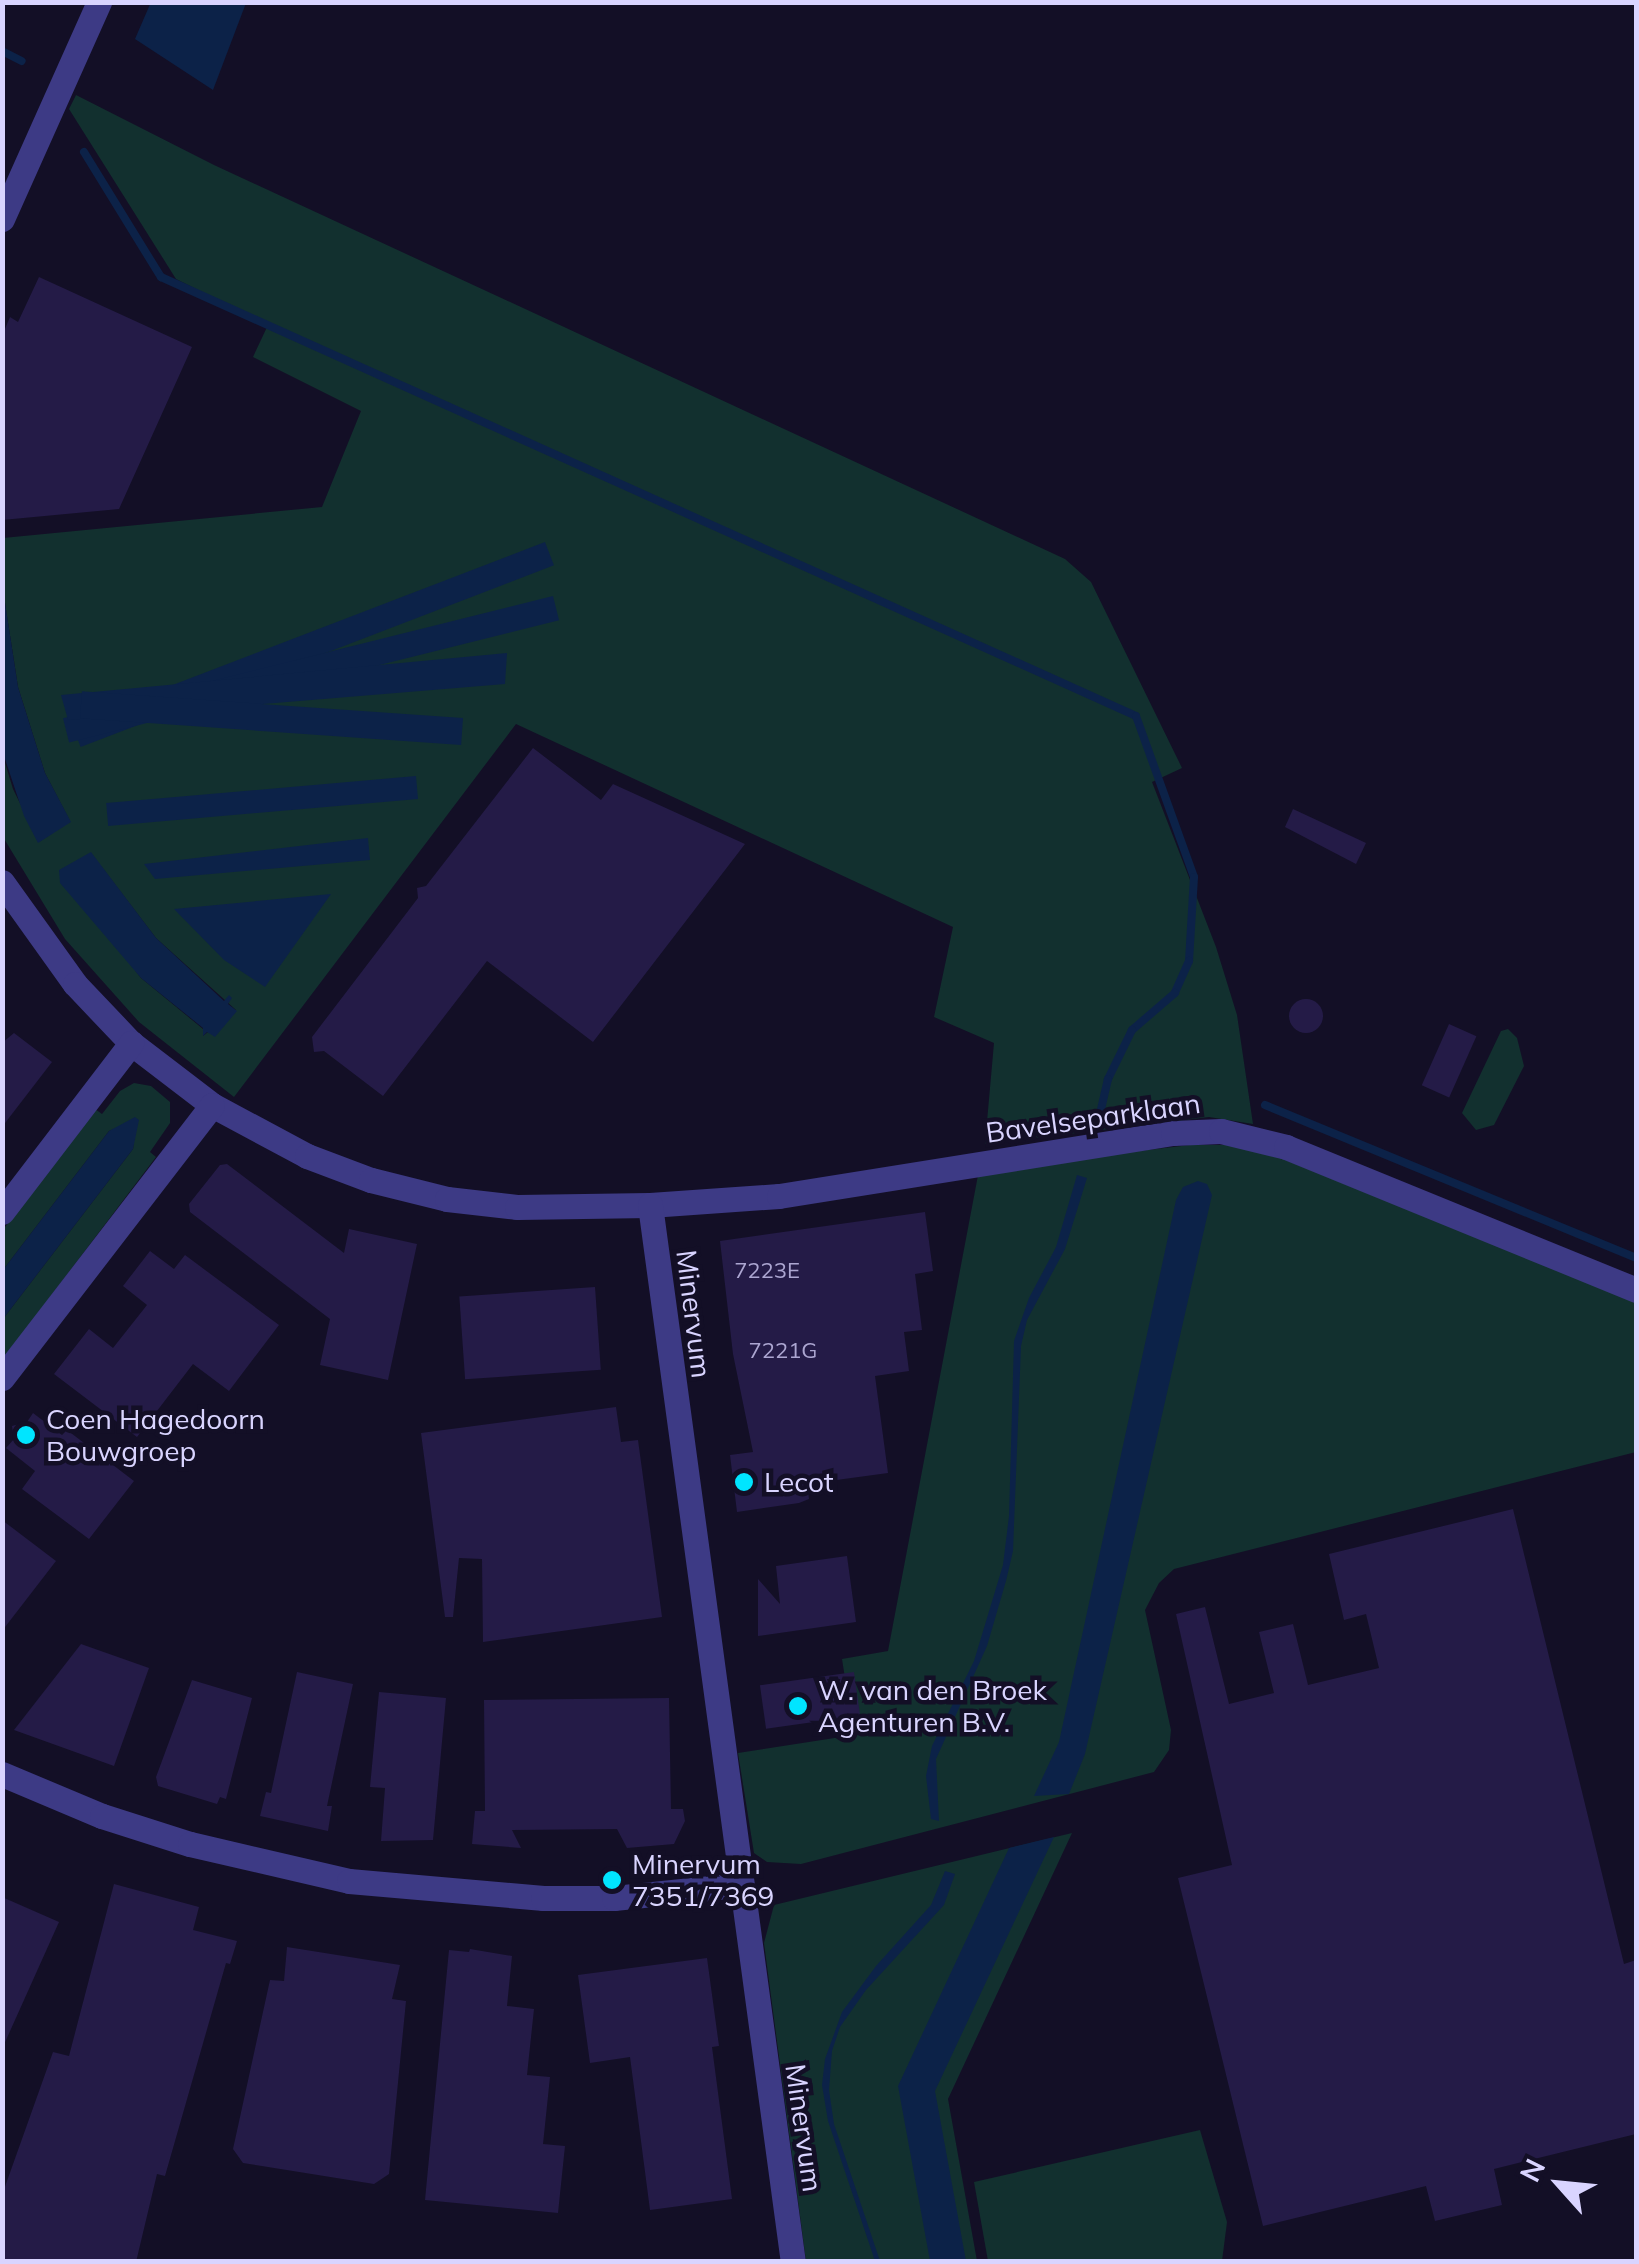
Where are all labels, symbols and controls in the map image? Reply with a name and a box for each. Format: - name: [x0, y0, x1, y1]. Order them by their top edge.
- street label: Bavelseparklaan: [984, 1086, 1202, 1150]
- street label: Minervum: [669, 1248, 719, 1380]
- house number: 7223E: [734, 1258, 800, 1284]
- house number: 7221G: [749, 1338, 817, 1364]
- place label: Coen Hagedoorn Bouwgroep: [46, 1402, 265, 1468]
- marker: Coen Hagedoorn Bouwgroep: [15, 1424, 37, 1446]
- place label: Lecot: [764, 1465, 834, 1499]
- marker: Lecot: [733, 1471, 755, 1493]
- place label: W. van den Broek Agenturen B.V.: [818, 1673, 1047, 1739]
- marker: W. van den Broek Agenturen B.V.: [787, 1695, 809, 1717]
- place label: Minervum 7351/7369: [632, 1847, 774, 1913]
- marker: Minervum 7351/7369: [601, 1869, 623, 1891]
- street label: Minervum: [778, 2062, 830, 2194]
- north arrow: [1509, 2134, 1609, 2234]
- text: N: [1511, 2153, 1552, 2188]

